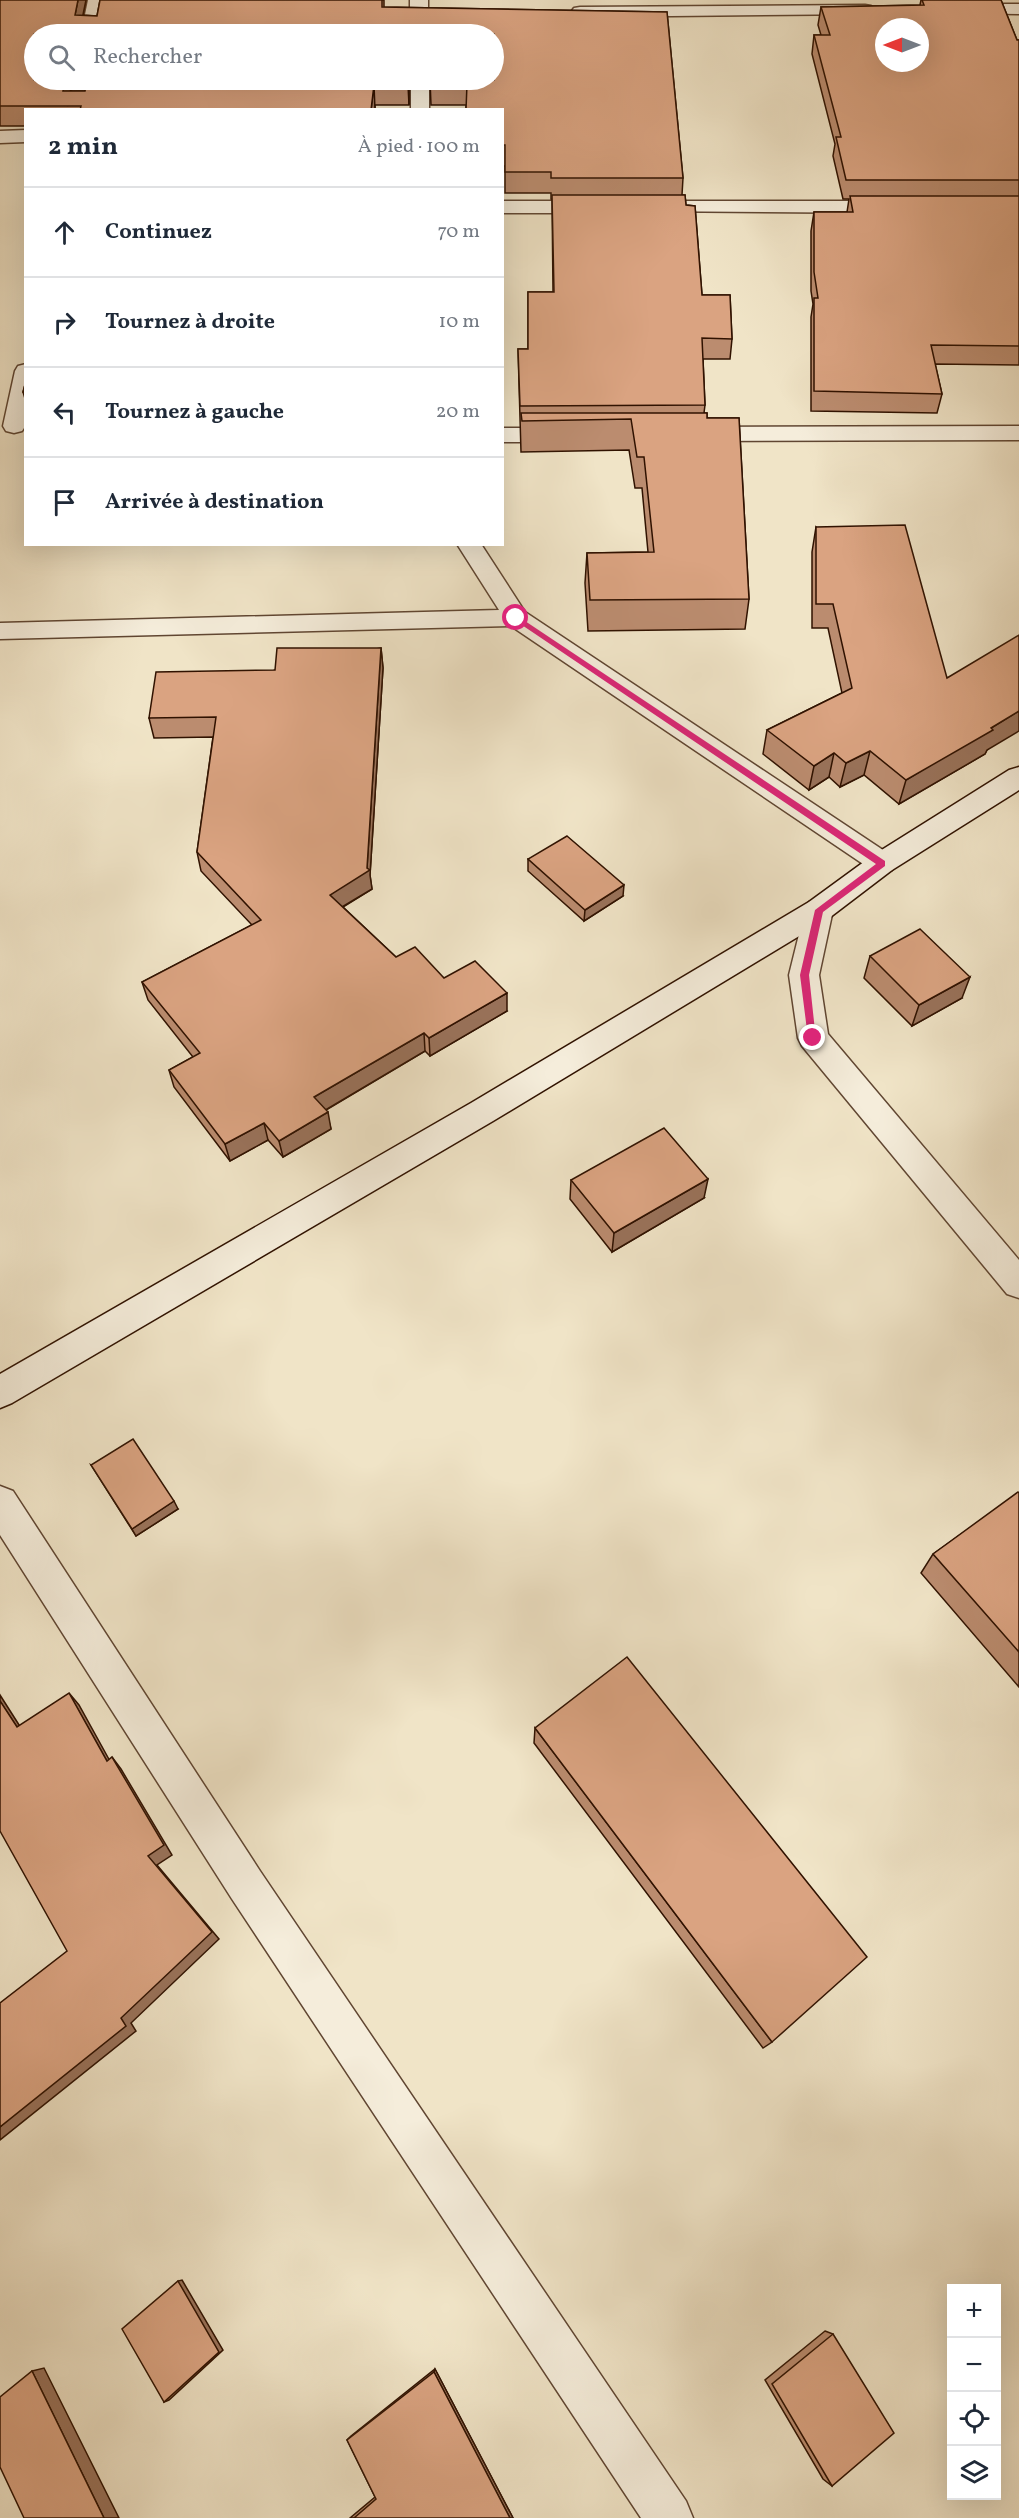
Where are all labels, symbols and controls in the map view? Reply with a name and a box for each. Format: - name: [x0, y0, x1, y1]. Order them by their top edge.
- north arrow: [875, 18, 929, 72]
- search box: [24, 24, 504, 90]
- icon: search: [45, 41, 78, 74]
- text: Rechercher: [93, 42, 202, 73]
- text: 2 min: [48, 129, 118, 165]
- text: À pied · 100 m: [358, 133, 480, 161]
- icon: ahead: [48, 216, 81, 249]
- text: Continuez: [105, 217, 212, 248]
- text: 70 m: [437, 218, 480, 246]
- icon: right: [48, 306, 81, 339]
- text: Tournez à droite: [105, 307, 275, 338]
- text: 10 m: [439, 308, 480, 336]
- icon: left: [48, 396, 81, 429]
- text: Tournez à gauche: [105, 397, 284, 428]
- text: 20 m: [436, 398, 480, 426]
- icon: arrive: [48, 486, 81, 519]
- text: Arrivée à destination: [105, 487, 324, 518]
- route start: [502, 604, 528, 630]
- route end: [799, 1024, 825, 1050]
- map controls: [947, 2284, 1001, 2500]
- button: +: [947, 2284, 1001, 2338]
- button: −: [947, 2338, 1001, 2392]
- button: locate: [947, 2392, 1001, 2446]
- button: layers: [947, 2446, 1001, 2500]

